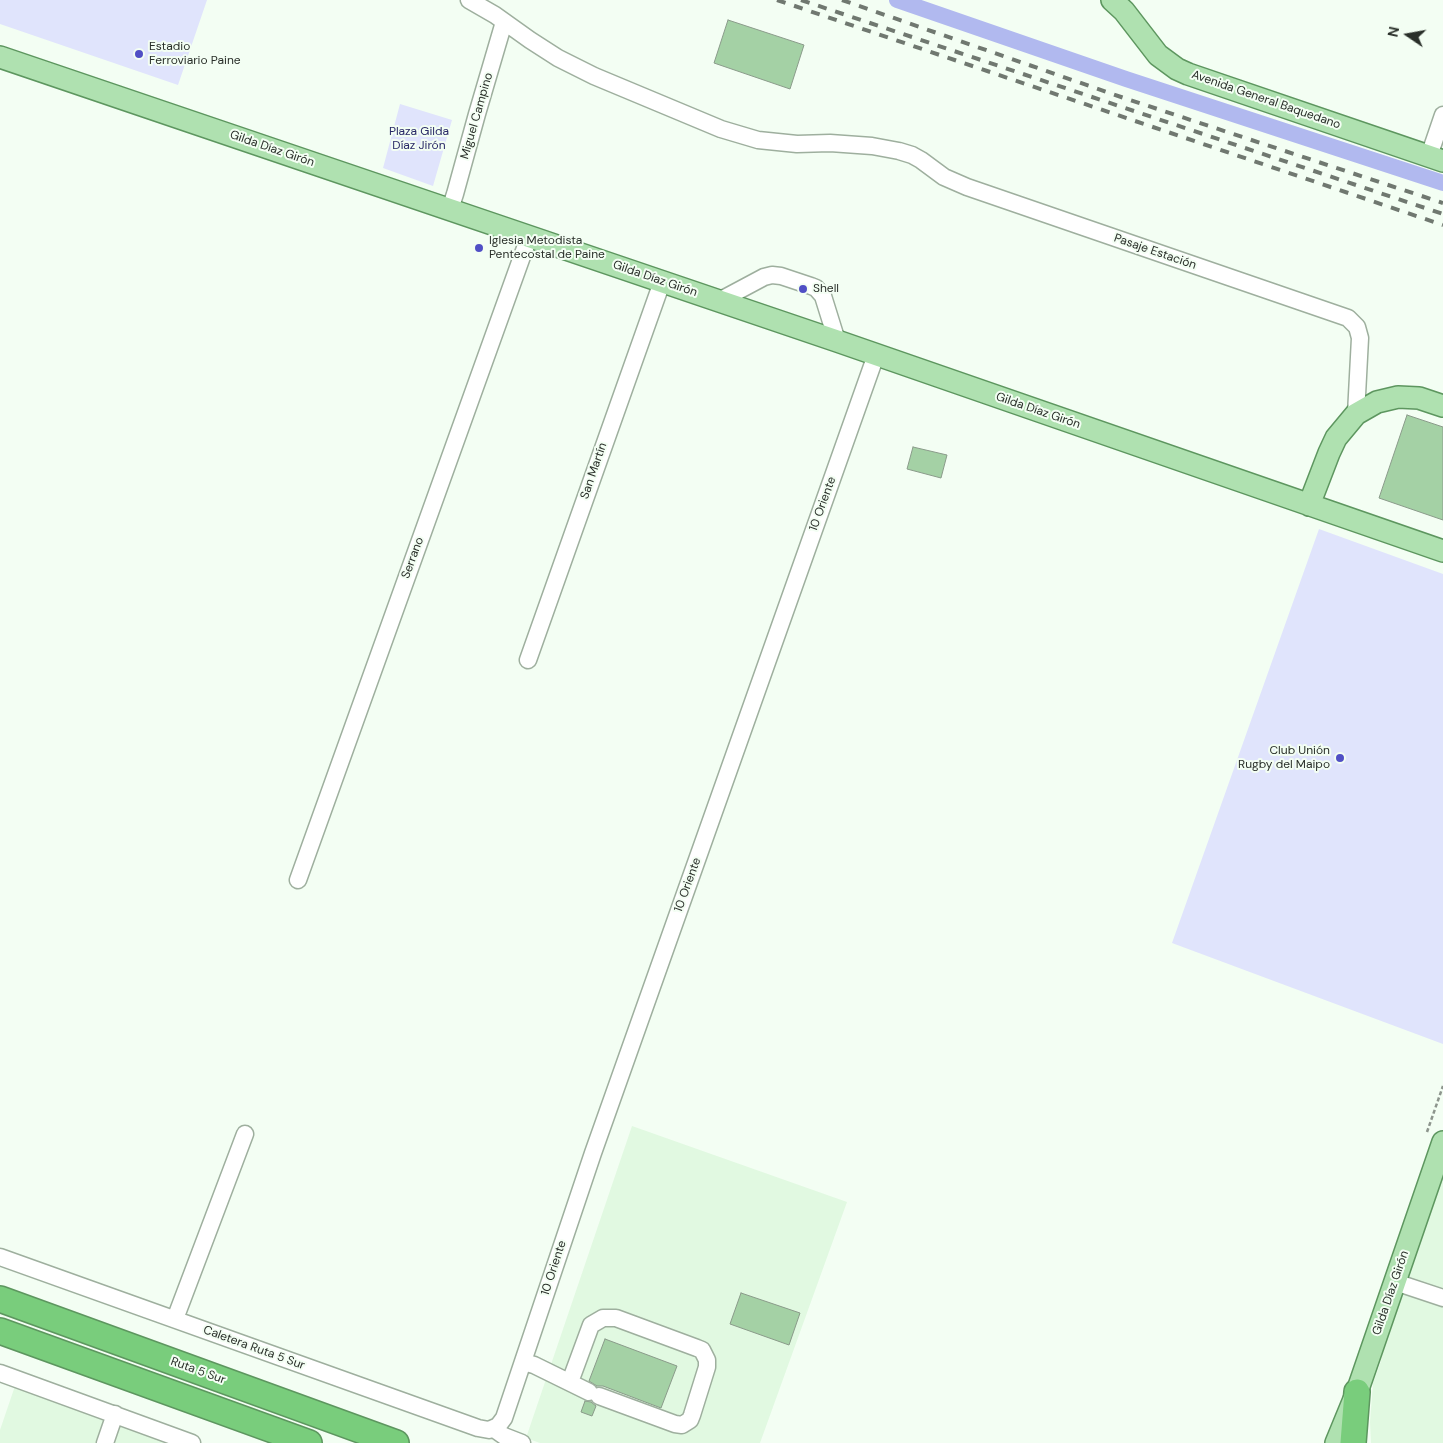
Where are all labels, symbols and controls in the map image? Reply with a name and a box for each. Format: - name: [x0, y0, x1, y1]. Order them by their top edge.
- north arrow: [1383, 10, 1433, 60]
- text: N: [1383, 25, 1403, 39]
- place label: Estadio Ferroviario Paine: [149, 40, 241, 68]
- marker: Estadio Ferroviario Paine: [133, 48, 145, 60]
- street label: Avenida General Baquedano: [1190, 68, 1342, 132]
- street label: Miguel Campino: [458, 71, 496, 161]
- park label: Plaza Gilda Díaz Jirón: [389, 125, 449, 153]
- street label: Gilda Díaz Girón: [228, 128, 316, 170]
- street label: Pasaje Estación: [1112, 231, 1198, 273]
- place label: Iglesia Metodista Pentecostal de Paine: [489, 234, 605, 262]
- marker: Iglesia Metodista Pentecostal de Paine: [473, 242, 485, 254]
- street label: Gilda Díaz Girón: [611, 258, 699, 300]
- place label: Shell: [813, 282, 839, 296]
- marker: Shell: [797, 283, 809, 295]
- street label: Gilda Díaz Girón: [994, 390, 1082, 432]
- street label: San Martín: [578, 441, 610, 501]
- street label: 10 Oriente: [807, 475, 839, 533]
- street label: Serrano: [399, 535, 427, 581]
- place label: Club Unión Rugby del Maipo: [1238, 744, 1330, 772]
- marker: Club Unión Rugby del Maipo: [1334, 752, 1346, 764]
- street label: 10 Oriente: [672, 856, 704, 914]
- street label: 10 Oriente: [538, 1239, 570, 1297]
- street label: Gilda Díaz Girón: [1370, 1249, 1412, 1337]
- street label: Caletera Ruta 5 Sur: [201, 1323, 307, 1373]
- street label: Ruta 5 Sur: [169, 1354, 227, 1388]

